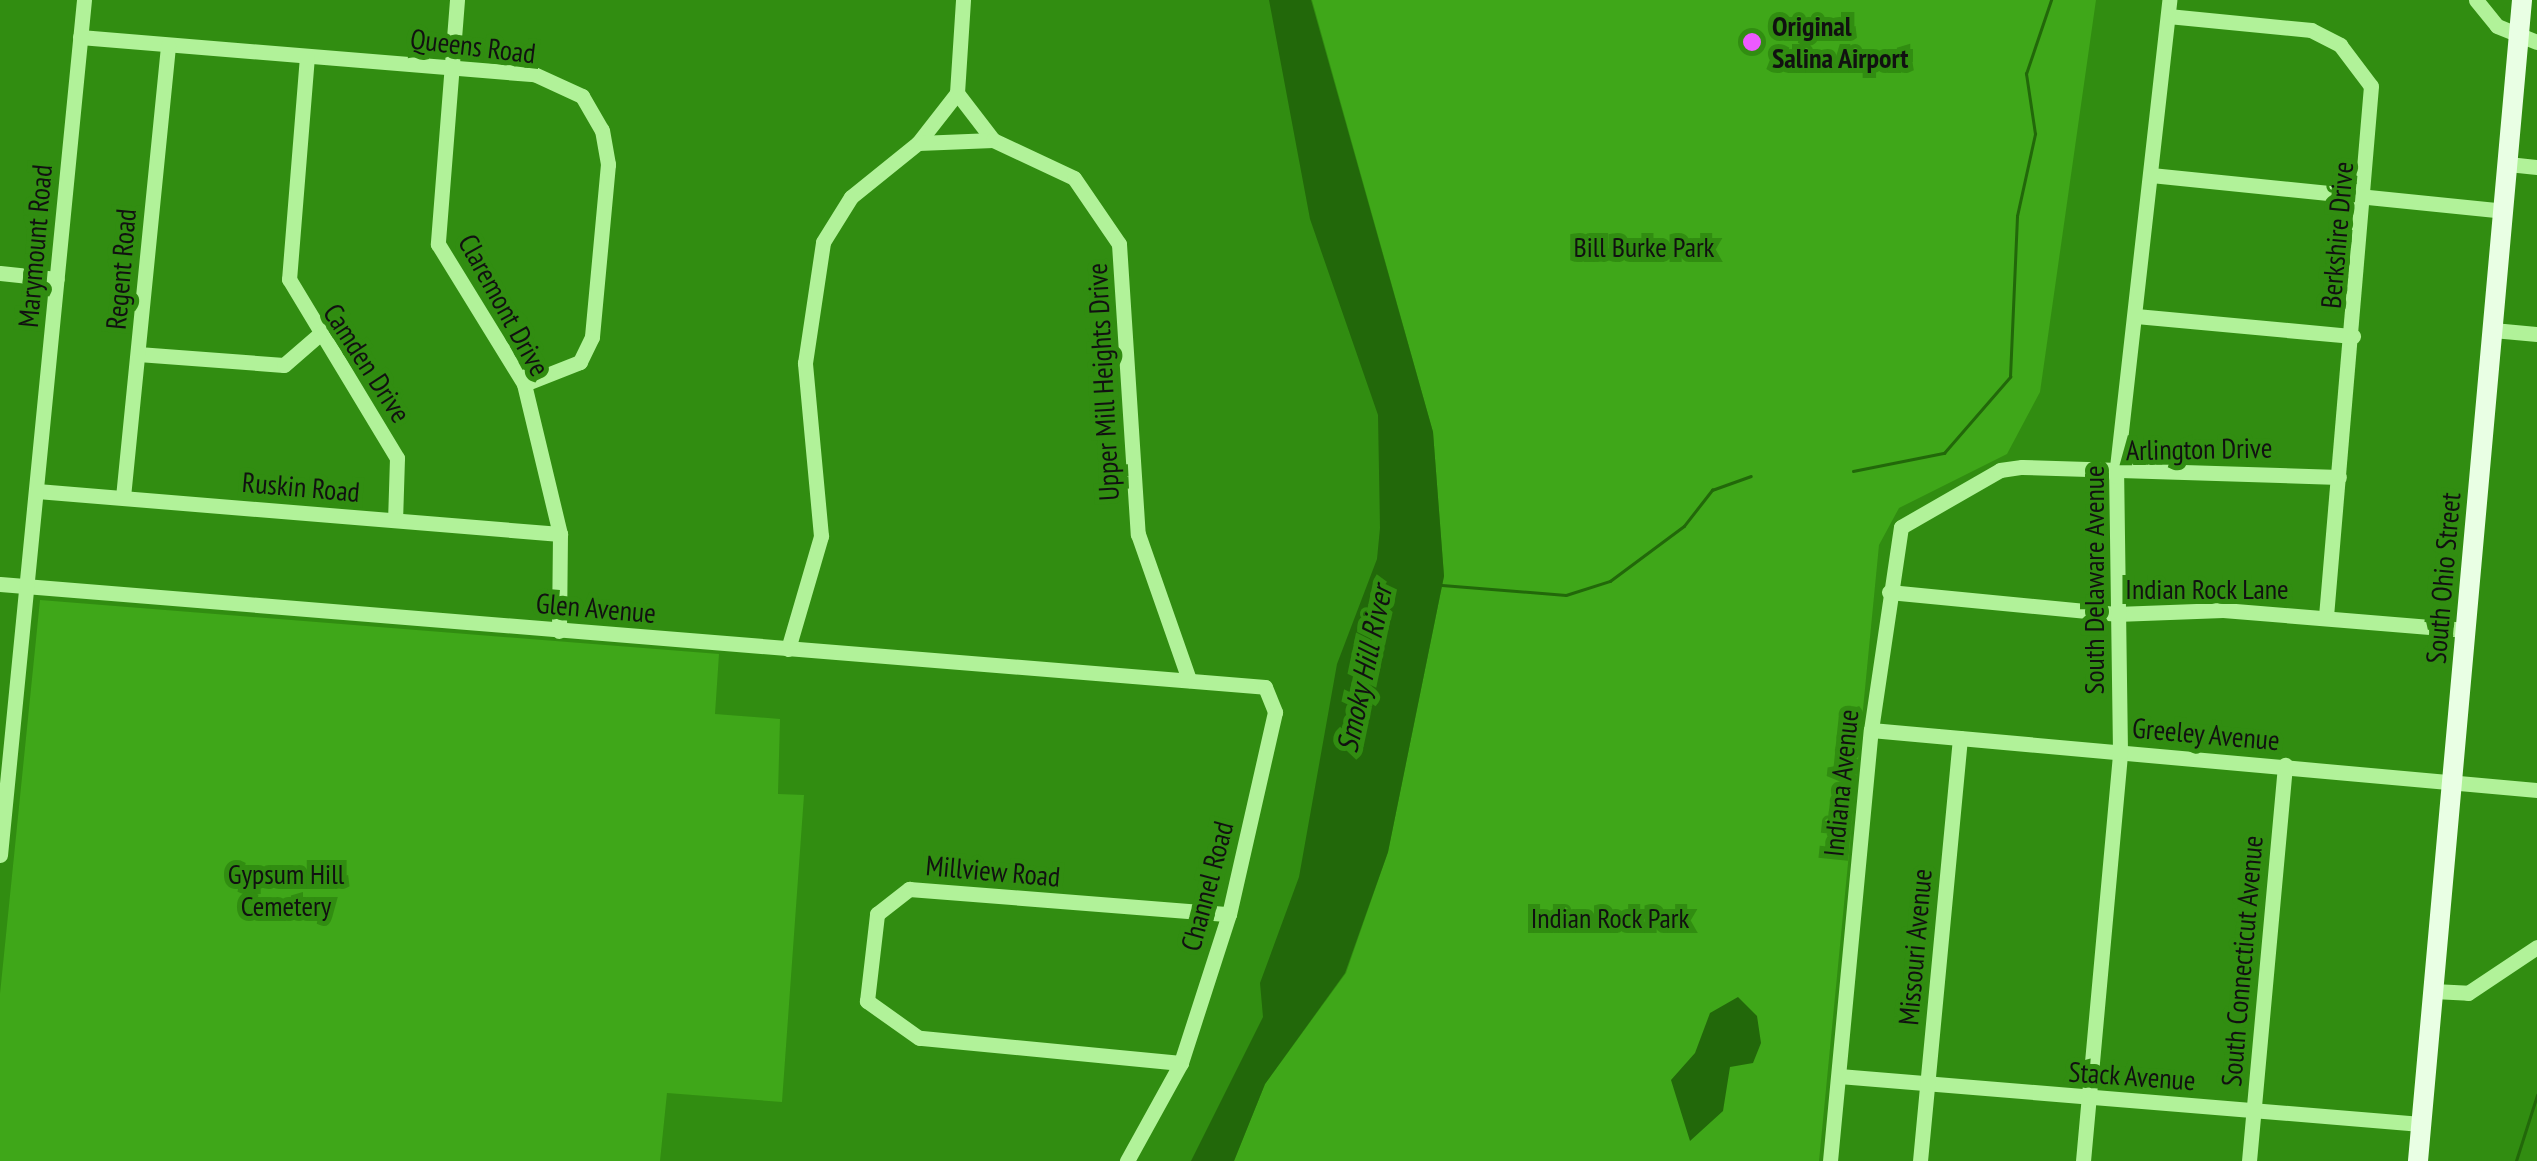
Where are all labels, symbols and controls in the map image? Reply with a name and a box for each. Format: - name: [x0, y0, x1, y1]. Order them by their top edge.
- place label: Original Salina Airport: [1772, 9, 1909, 75]
- street label: Queens Road: [408, 22, 538, 70]
- marker: Original Salina Airport: [1741, 31, 1763, 53]
- street label: Berkshire Drive: [2314, 160, 2360, 310]
- street label: Marymount Road: [11, 163, 59, 329]
- street label: Regent Road: [99, 207, 143, 331]
- street label: Claremont Drive: [451, 228, 557, 382]
- park label: Bill Burke Park: [1574, 230, 1714, 264]
- street label: Upper Mill Heights Drive: [1080, 262, 1126, 502]
- street label: Camden Drive: [316, 297, 418, 429]
- street label: Arlington Drive: [2125, 431, 2273, 467]
- street label: Ruskin Road: [241, 465, 361, 509]
- street label: South Delaware Avenue: [2077, 465, 2111, 695]
- street label: South Ohio Street: [2419, 491, 2467, 665]
- street label: Indian Rock Lane: [2125, 572, 2289, 606]
- water label: Smoky Hill River: [1329, 582, 1399, 756]
- street label: Glen Avenue: [534, 586, 658, 630]
- street label: Indiana Avenue: [1817, 707, 1865, 859]
- street label: Greeley Avenue: [2130, 711, 2282, 757]
- street label: Channel Road: [1174, 818, 1240, 954]
- street label: South Connecticut Avenue: [2214, 834, 2270, 1088]
- street label: Millview Road: [924, 848, 1062, 894]
- park label: Gypsum Hill Cemetery: [228, 857, 344, 923]
- street label: Missouri Avenue: [1891, 867, 1939, 1027]
- park label: Indian Rock Park: [1530, 901, 1690, 935]
- street label: Stack Avenue: [2067, 1055, 2197, 1097]

